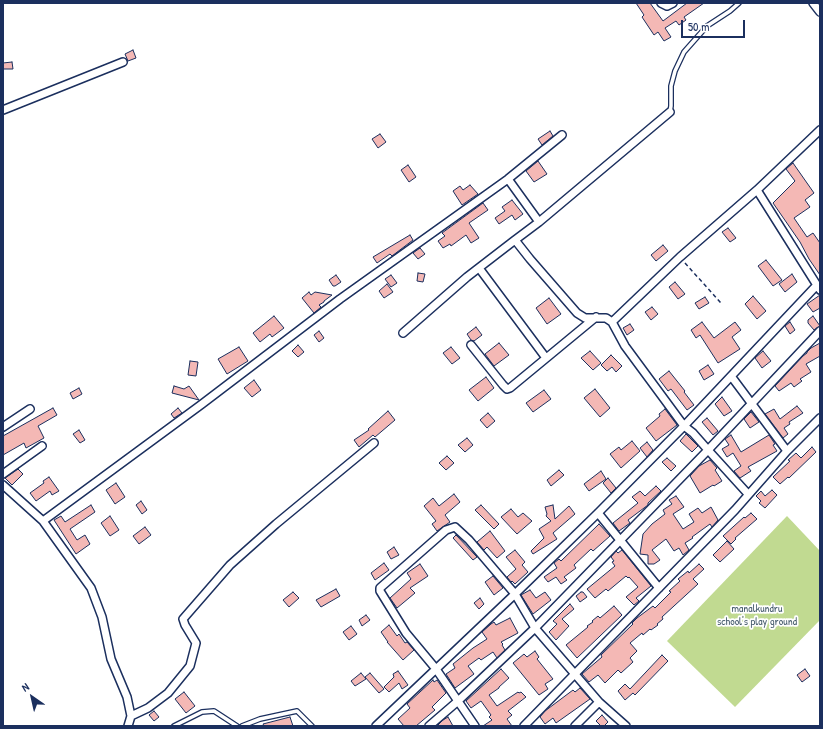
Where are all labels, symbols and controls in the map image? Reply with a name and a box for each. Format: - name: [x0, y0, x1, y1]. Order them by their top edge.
- scale bar: [683, 12, 747, 38]
- text: 50 m: [688, 18, 709, 35]
- park label: manalkundru school's play ground: [717, 602, 797, 628]
- north arrow: [12, 677, 52, 717]
- text: N: [19, 680, 32, 694]

